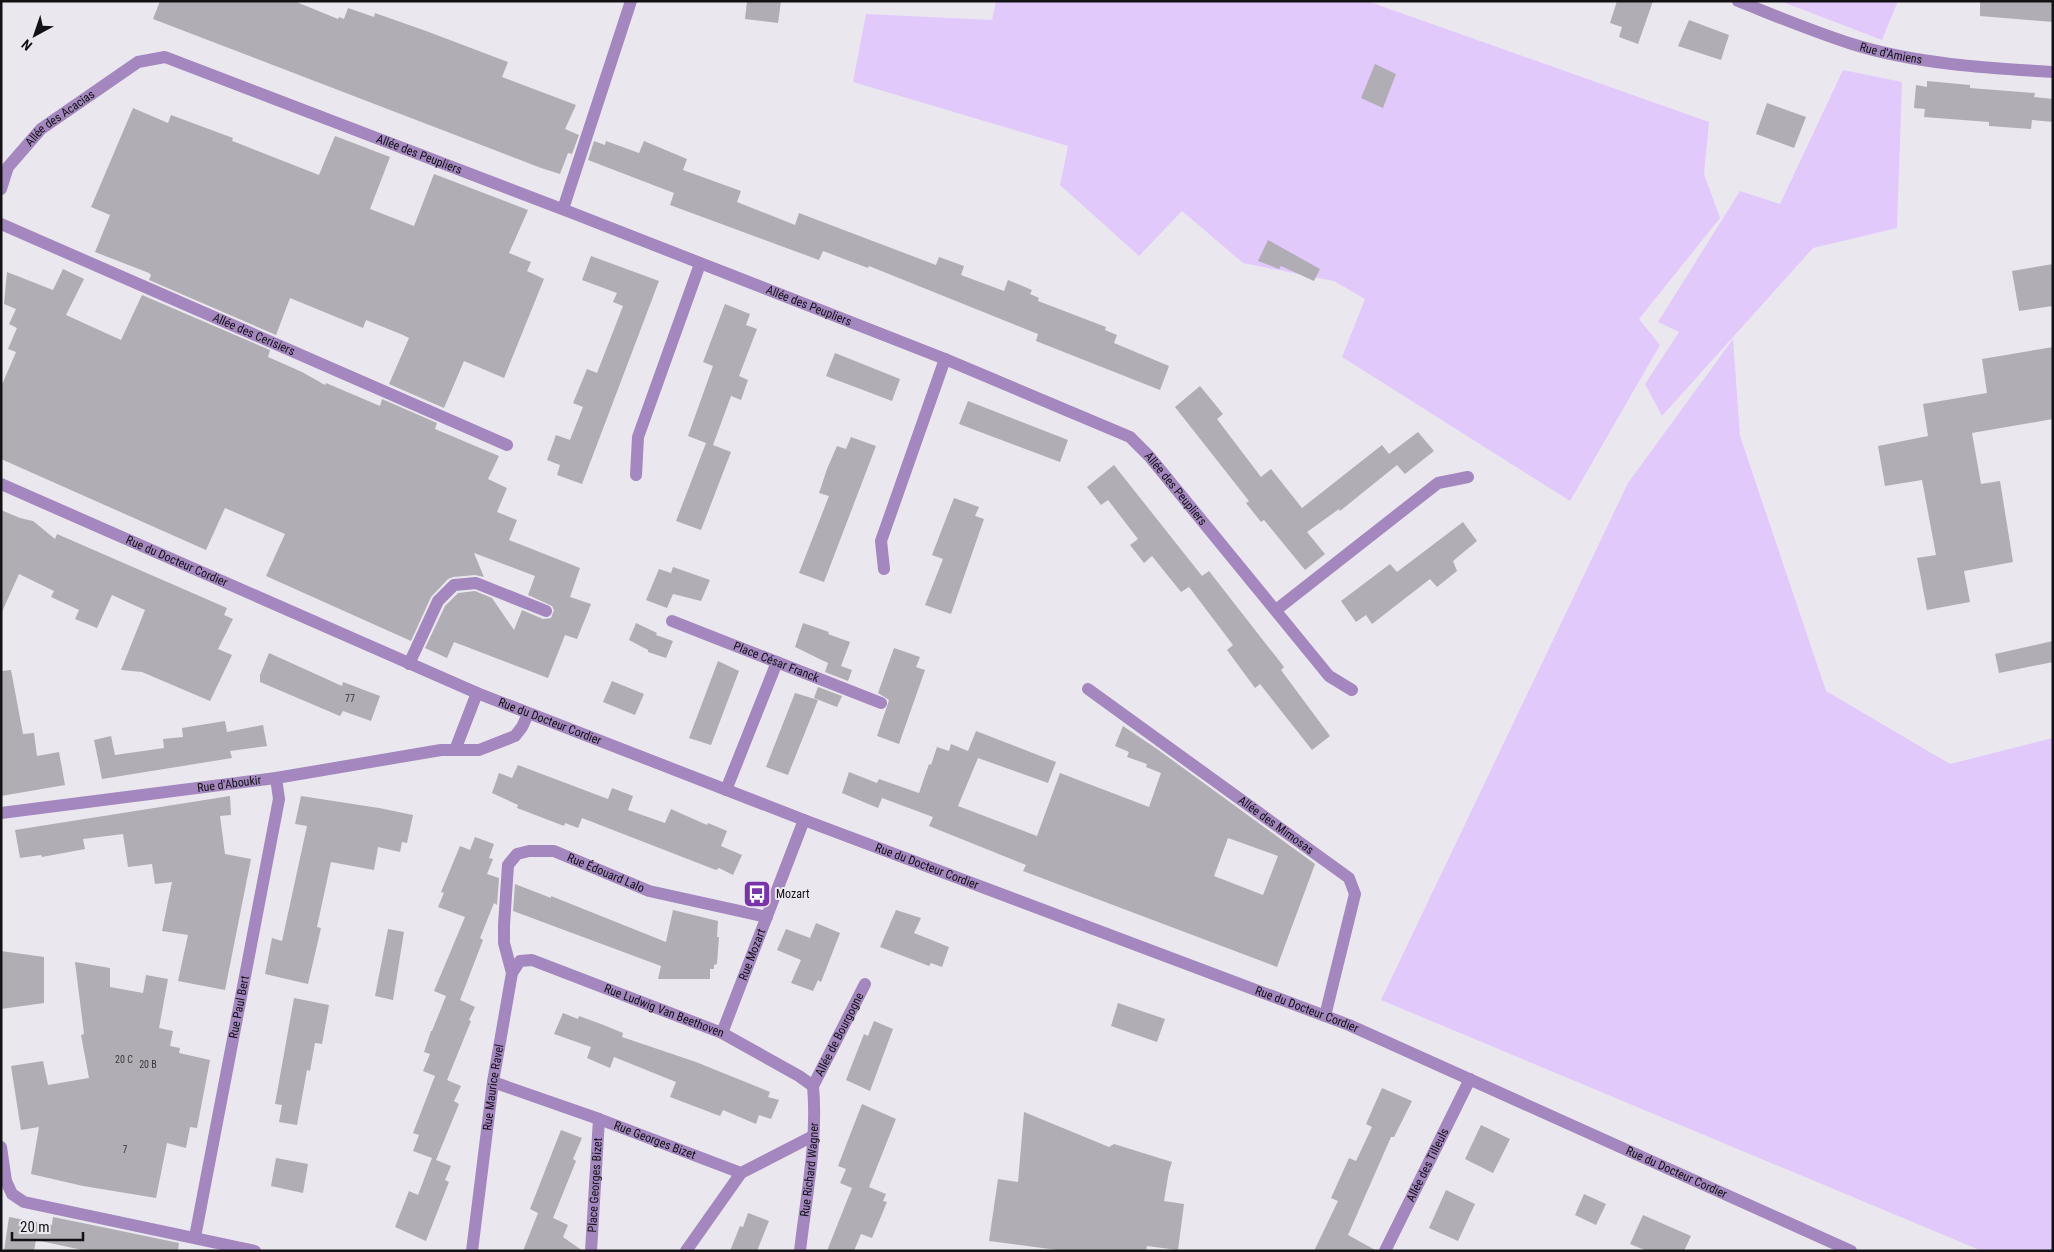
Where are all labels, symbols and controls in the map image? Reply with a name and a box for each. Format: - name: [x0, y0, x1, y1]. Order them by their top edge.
- north arrow: [10, 10, 60, 60]
- text: N: [18, 36, 35, 54]
- street label: Rue d'Amiens: [1858, 40, 1923, 67]
- street label: Allée des Acacias: [22, 87, 97, 149]
- street label: Allée des Peupliers: [374, 132, 464, 177]
- street label: Allée des Peupliers: [764, 283, 854, 329]
- street label: Allée des Cerisiers: [211, 310, 297, 359]
- street label: Allée des Peupliers: [1142, 449, 1210, 528]
- street label: Rue du Docteur Cordier: [124, 533, 230, 590]
- street label: Place César Franck: [731, 639, 822, 685]
- house number: 77: [345, 693, 355, 704]
- street label: Rue du Docteur Cordier: [496, 695, 604, 748]
- street label: Rue d'Aboukir: [196, 773, 262, 795]
- street label: Allée des Mimosas: [1235, 793, 1316, 857]
- street label: Rue du Docteur Cordier: [873, 840, 981, 892]
- street label: Rue Édouard Lalo: [565, 850, 647, 895]
- bus stop icon: Mozart: [742, 879, 772, 909]
- place label: Mozart: [776, 887, 810, 901]
- street label: Rue Mozart: [736, 926, 769, 982]
- street label: Rue Paul Bert: [226, 974, 252, 1040]
- street label: Rue Ludwig Van Beethoven: [602, 981, 726, 1040]
- street label: Rue du Docteur Cordier: [1253, 983, 1361, 1036]
- street label: Allée de Bourgogne: [812, 990, 867, 1079]
- street label: Rue Maurice Ravel: [480, 1043, 506, 1131]
- house number: 20 C: [115, 1054, 133, 1065]
- house number: 20 B: [139, 1059, 157, 1070]
- street label: Rue Georges Bizet: [612, 1118, 698, 1162]
- street label: Rue Richard Wagner: [797, 1122, 821, 1218]
- street label: Allée des Tilleuls: [1403, 1126, 1452, 1204]
- street label: Place Georges Bizet: [585, 1137, 605, 1233]
- house number: 7: [123, 1144, 128, 1155]
- street label: Rue du Docteur Cordier: [1624, 1144, 1729, 1201]
- scale bar: [12, 1210, 84, 1242]
- text: 20 m: [20, 1218, 50, 1236]

